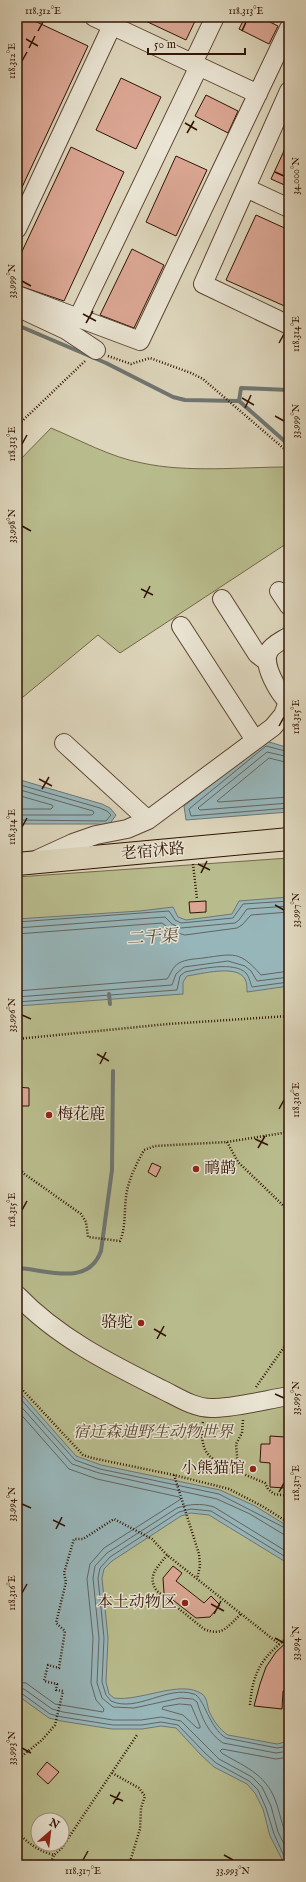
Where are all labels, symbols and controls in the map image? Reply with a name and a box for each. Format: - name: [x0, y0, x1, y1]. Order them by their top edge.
- text: 118.312°E: [25, 5, 61, 18]
- text: 118.313°E: [229, 5, 263, 18]
- scale bar: [148, 30, 245, 56]
- text: 50 m: [154, 37, 176, 52]
- text: 118.312°E: [6, 43, 19, 79]
- text: 34.000°N: [290, 157, 303, 195]
- text: 33.999°N: [6, 263, 19, 298]
- text: 118.314°E: [290, 316, 303, 352]
- text: 33.999°N: [290, 403, 303, 438]
- text: 118.313°E: [6, 427, 19, 461]
- text: 33.998°N: [6, 509, 19, 543]
- text: 118.315°E: [290, 700, 303, 734]
- text: 118.314°E: [6, 809, 19, 845]
- street label: 老宿沭路: [120, 839, 186, 865]
- text: 33.997°N: [290, 892, 303, 927]
- water label: 二干渠: [126, 926, 180, 950]
- text: 33.996°N: [6, 997, 19, 1032]
- text: 118.316°E: [290, 1082, 303, 1118]
- place label: 梅花鹿: [57, 1105, 105, 1125]
- marker: 梅花鹿: [44, 1110, 54, 1120]
- place label: 鸸鹋: [204, 1159, 236, 1179]
- marker: 鸸鹋: [191, 1164, 201, 1174]
- text: 118.315°E: [6, 1193, 19, 1227]
- place label: 骆驼: [101, 1313, 133, 1333]
- marker: 骆驼: [136, 1318, 146, 1328]
- text: 33.995°N: [290, 1381, 303, 1415]
- park label: 宿迁森迪野生动物世界: [73, 1423, 234, 1443]
- place label: 小熊猫馆: [181, 1459, 245, 1479]
- marker: 小熊猫馆: [248, 1464, 258, 1474]
- text: 118.317°E: [290, 1465, 303, 1501]
- text: 33.994°N: [6, 1486, 19, 1522]
- text: 118.316°E: [6, 1575, 19, 1611]
- place label: 本土动物区: [97, 1593, 177, 1613]
- marker: 本土动物区: [180, 1598, 190, 1608]
- text: 33.994°N: [290, 1625, 303, 1661]
- text: 33.993°N: [6, 1731, 19, 1765]
- north arrow: [30, 1812, 70, 1852]
- text: N: [46, 1815, 62, 1833]
- text: 118.317°E: [65, 1865, 101, 1878]
- text: 33.993°N: [216, 1865, 250, 1878]

